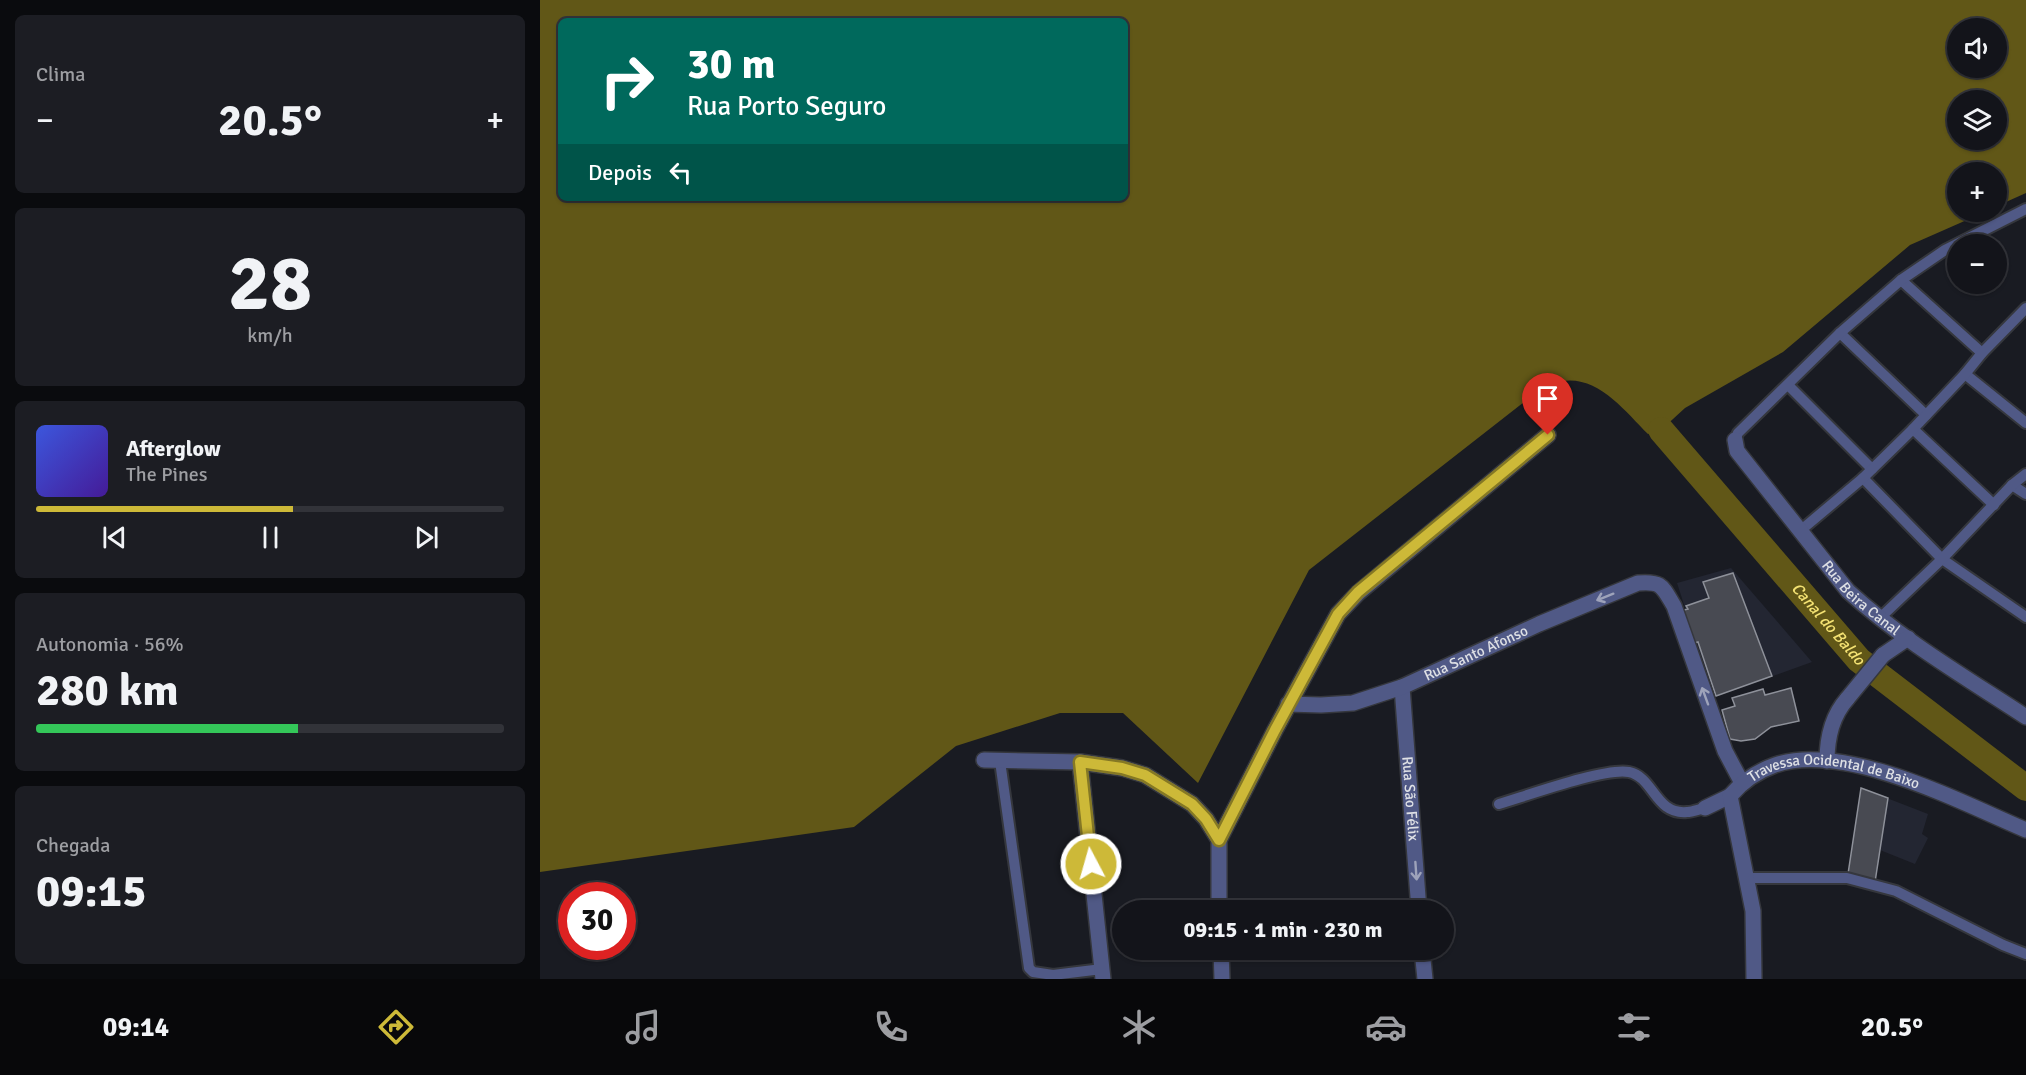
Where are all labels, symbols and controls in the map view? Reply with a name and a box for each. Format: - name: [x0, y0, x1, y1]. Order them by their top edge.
- map controls: [1947, 18, 2007, 294]
- button: sound: [1947, 18, 2007, 78]
- text: 30 m: [687, 39, 776, 90]
- icon: right: [588, 42, 666, 120]
- text: Clima: [36, 62, 85, 87]
- text: Rua Porto Seguro: [687, 90, 886, 123]
- button: layers: [1947, 90, 2007, 150]
- text: 20.5°: [218, 93, 322, 148]
- text: −: [36, 100, 54, 141]
- text: +: [486, 100, 504, 141]
- icon: left: [664, 156, 697, 189]
- text: Depois: [588, 159, 652, 186]
- button: +: [1947, 162, 2007, 222]
- button: −: [1947, 234, 2007, 294]
- text: 28: [228, 236, 312, 332]
- text: km/h: [247, 323, 293, 348]
- pin: [1522, 373, 1573, 435]
- icon: arrive: [1531, 382, 1564, 415]
- text: Afterglow: [126, 435, 221, 462]
- text: The Pines: [126, 462, 208, 487]
- icon: previous: [98, 521, 131, 554]
- icon: pause: [254, 521, 287, 554]
- icon: next: [410, 521, 443, 554]
- street label: Rua Beira Canal: [1818, 557, 1904, 639]
- water label: Canal do Baldo: [1787, 579, 1869, 670]
- one-way arrow: [1596, 592, 1614, 603]
- street label: Rua Santo Afonso: [1421, 621, 1531, 685]
- text: Autonomia · 56%: [36, 632, 184, 657]
- text: 280 km: [36, 663, 179, 718]
- one-way arrow: [1699, 687, 1710, 706]
- street label: Travessa Ocidental de Baixo: [1744, 751, 1922, 793]
- street label: Rua São Félix: [1398, 756, 1423, 842]
- position arrow: [1059, 832, 1123, 896]
- text: Chegada: [36, 833, 110, 858]
- one-way arrow: [1411, 861, 1422, 881]
- text: 09:15: [36, 864, 146, 919]
- speed limit sign: 30: [558, 882, 636, 960]
- text: 09:15 · 1 min · 230 m: [1183, 916, 1383, 943]
- icon: directions: [375, 1006, 417, 1048]
- icon: music: [622, 1006, 664, 1048]
- icon: phone: [870, 1006, 912, 1048]
- icon: climate: [1118, 1006, 1160, 1048]
- icon: car: [1365, 1006, 1407, 1048]
- icon: filters: [1613, 1006, 1655, 1048]
- text: 09:14: [103, 1011, 169, 1044]
- text: 20.5°: [1861, 1011, 1923, 1044]

